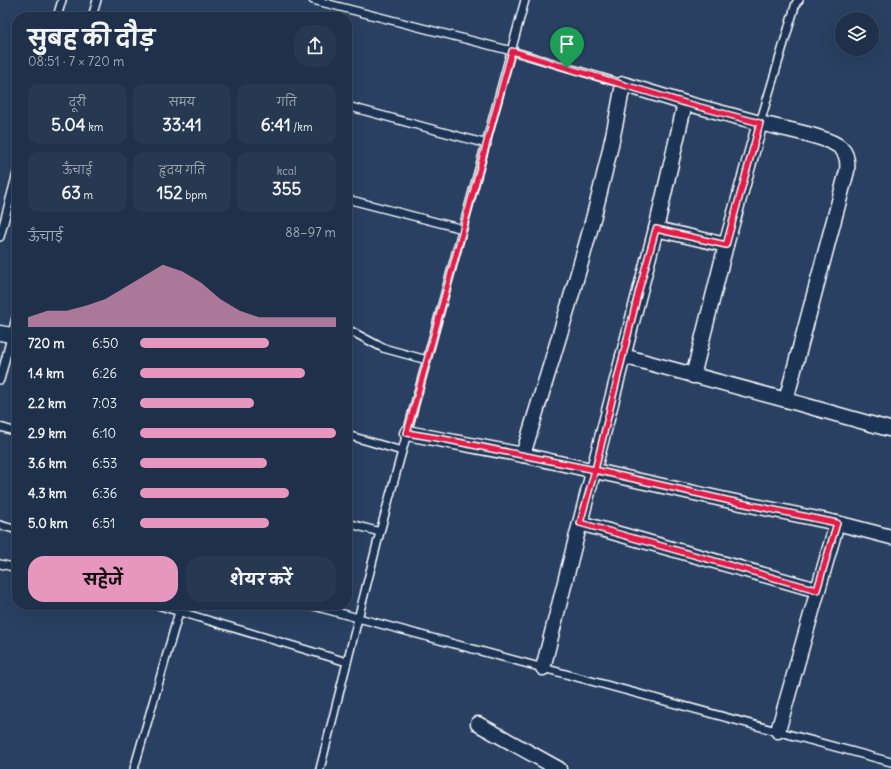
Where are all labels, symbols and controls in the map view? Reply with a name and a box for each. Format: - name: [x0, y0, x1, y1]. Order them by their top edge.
- map controls: [835, 12, 879, 56]
- button: layers: [835, 12, 879, 56]
- text: सुबह की दौड़: [28, 24, 155, 52]
- button: share: [294, 25, 336, 67]
- pin: [550, 27, 584, 68]
- icon: arrive: [556, 33, 578, 55]
- text: 08:51 · 7 × 720 m: [28, 53, 124, 70]
- text: दूरी: [69, 95, 86, 109]
- text: समय: [169, 95, 195, 109]
- text: गति: [277, 95, 297, 109]
- text: 5.04: [51, 114, 86, 136]
- text: 33:41: [162, 114, 202, 136]
- text: 6:41: [261, 114, 291, 136]
- text: km: [86, 120, 103, 134]
- text: /km: [291, 120, 313, 134]
- text: ऊँचाई: [63, 163, 92, 177]
- text: हृदय गति: [159, 163, 205, 177]
- text: kcal: [277, 164, 297, 178]
- text: 355: [272, 178, 301, 200]
- text: 63: [61, 182, 81, 204]
- text: 152: [157, 182, 183, 204]
- text: m: [81, 188, 93, 202]
- text: bpm: [183, 188, 207, 202]
- text: 88–97 m: [285, 224, 336, 241]
- text: ऊँचाई: [28, 228, 63, 245]
- text: 720 m: [28, 335, 65, 352]
- text: 6:50: [92, 335, 118, 352]
- text: 1.4 km: [28, 365, 64, 382]
- text: 6:26: [92, 365, 117, 382]
- text: 2.2 km: [28, 395, 66, 412]
- text: 7:03: [92, 395, 117, 412]
- text: 2.9 km: [28, 425, 66, 442]
- text: 6:10: [92, 425, 116, 442]
- text: 3.6 km: [28, 455, 67, 472]
- text: 6:53: [92, 455, 117, 472]
- text: 4.3 km: [28, 485, 67, 502]
- text: 6:36: [92, 485, 117, 502]
- text: 5.0 km: [28, 515, 68, 532]
- text: 6:51: [92, 515, 115, 532]
- button: सहेजें: [28, 556, 178, 602]
- button: शेयर करें: [186, 556, 336, 602]

